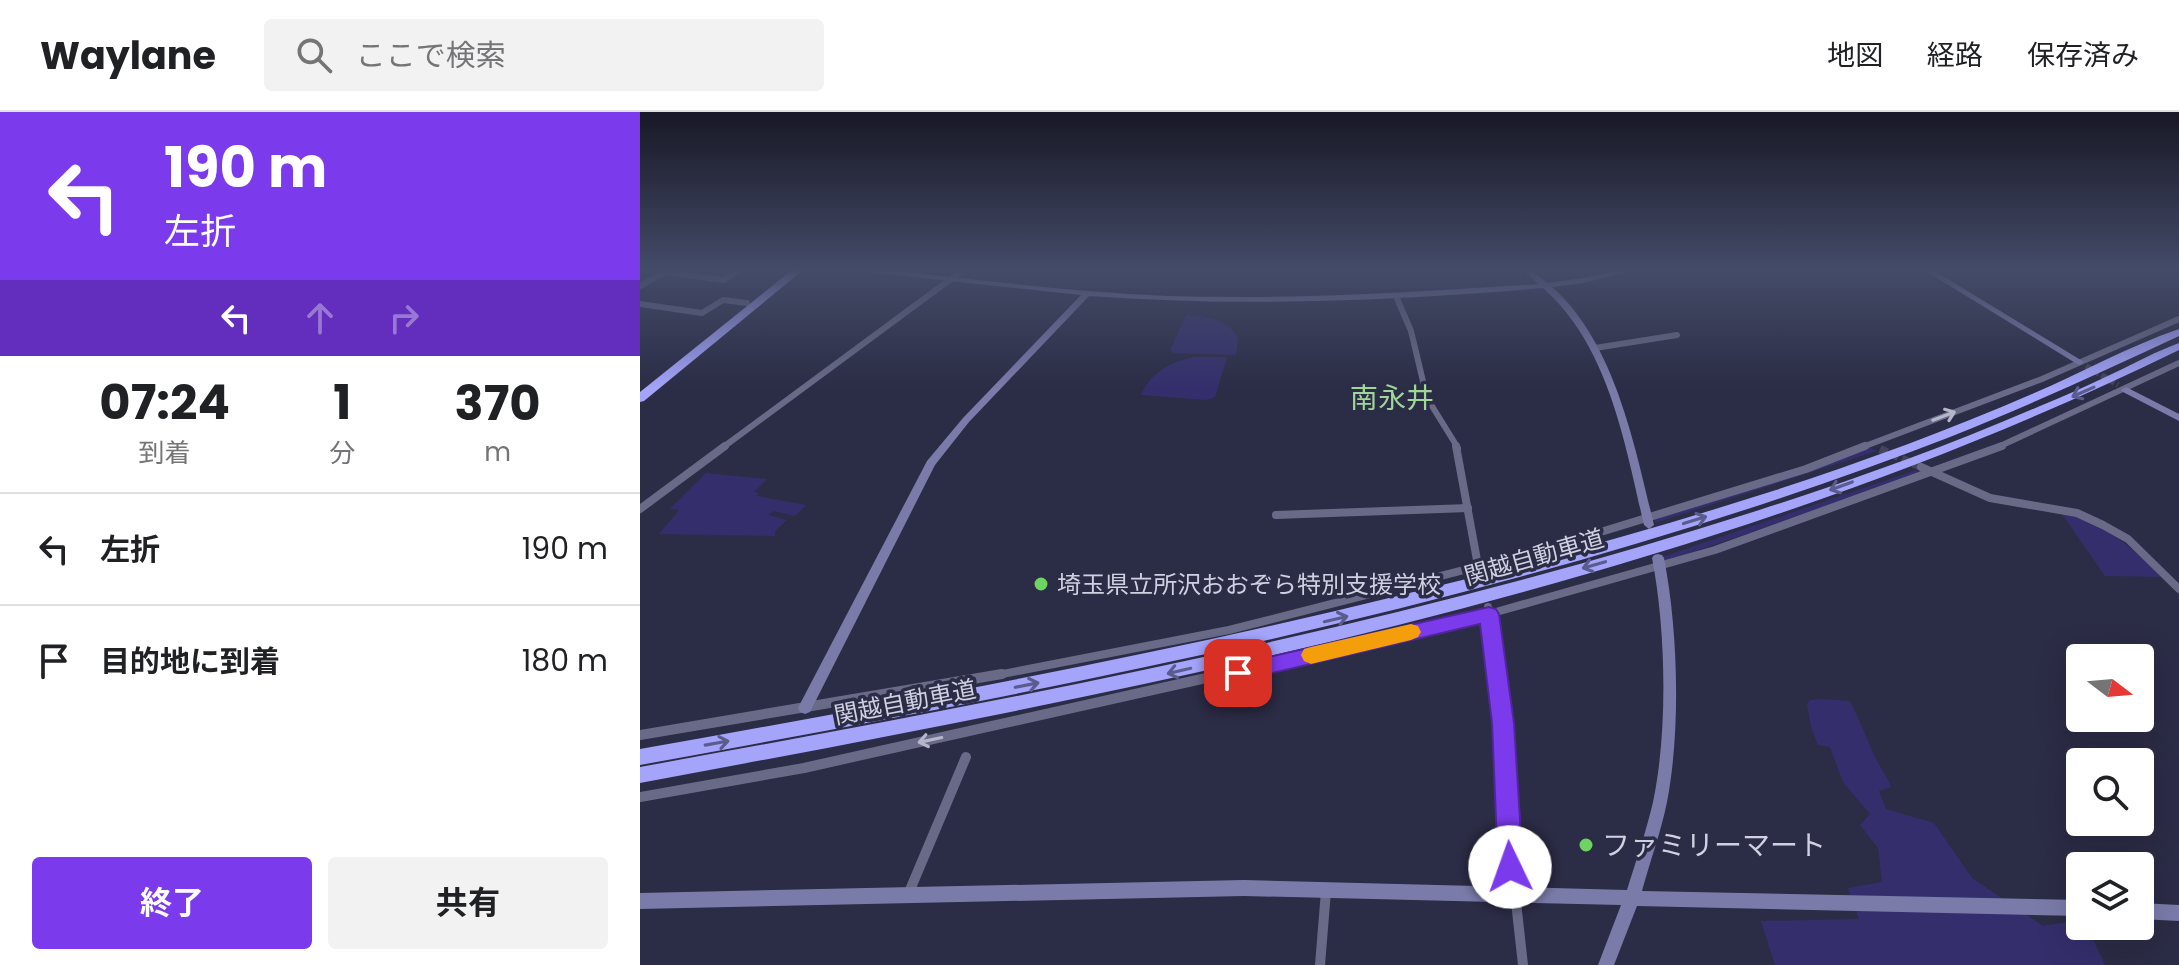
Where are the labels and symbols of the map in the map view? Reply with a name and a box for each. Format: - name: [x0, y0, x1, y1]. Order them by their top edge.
- district label: 南永井: [1350, 379, 1434, 418]
- one-way arrow: [2072, 385, 2096, 400]
- one-way arrow: [1931, 408, 1956, 422]
- one-way arrow: [1829, 480, 1854, 495]
- one-way arrow: [1682, 511, 1707, 526]
- street label: 関越自動車道: [1460, 521, 1608, 593]
- one-way arrow: [1581, 559, 1607, 574]
- place label: 埼玉県立所沢おおぞら特別支援学校: [1057, 568, 1441, 601]
- marker: 埼玉県立所沢おおぞら特別支援学校: [1032, 575, 1050, 593]
- one-way arrow: [1323, 610, 1349, 625]
- pin: [1204, 639, 1272, 707]
- north arrow: [2066, 644, 2154, 732]
- one-way arrow: [1166, 664, 1192, 679]
- street label: 関越自動車道: [831, 672, 979, 732]
- one-way arrow: [1014, 677, 1040, 692]
- one-way arrow: [918, 733, 944, 748]
- one-way arrow: [704, 735, 729, 750]
- position arrow: [1468, 825, 1552, 909]
- place label: ファミリーマート: [1602, 826, 1826, 865]
- marker: ファミリーマート: [1577, 836, 1595, 854]

